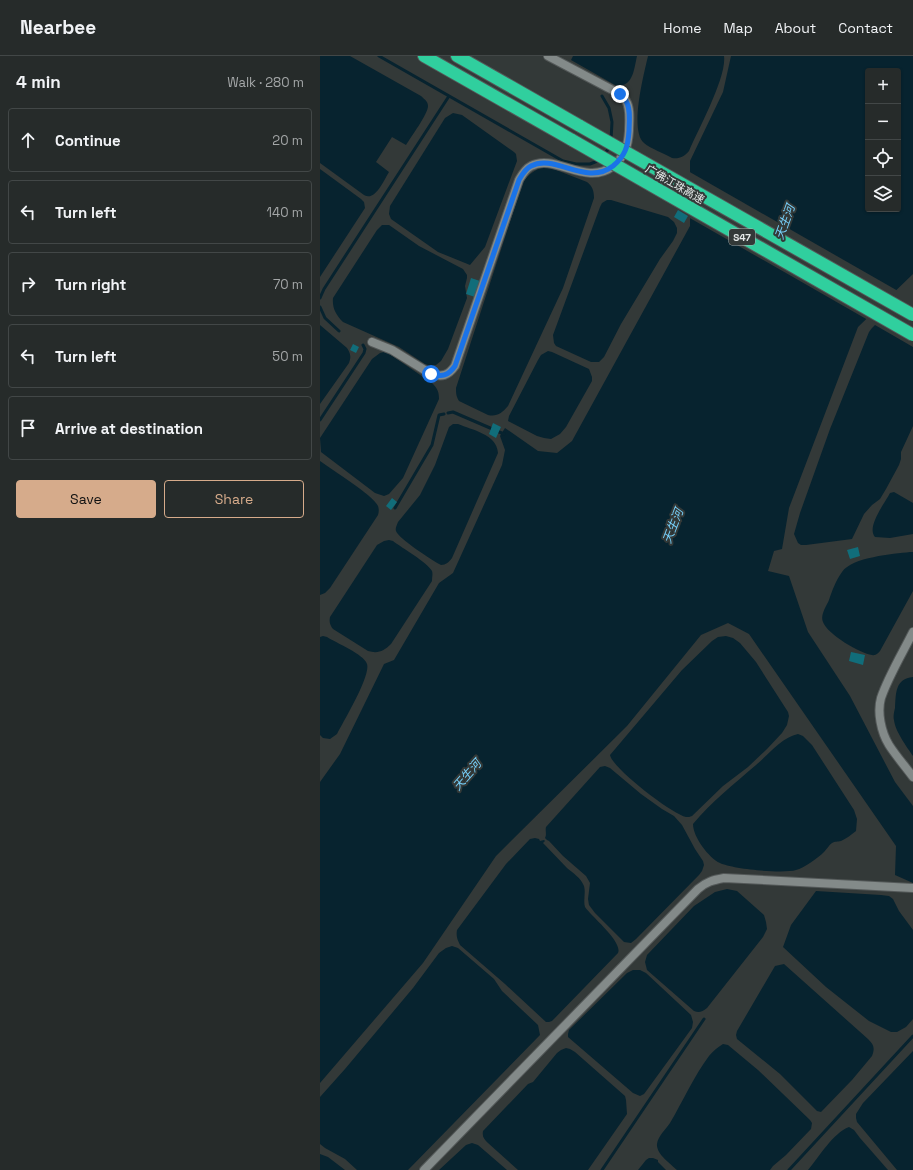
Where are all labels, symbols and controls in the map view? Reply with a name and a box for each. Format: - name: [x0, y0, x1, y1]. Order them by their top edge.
- text: Nearbee: [20, 15, 96, 40]
- text: Home: [663, 19, 701, 37]
- text: Map: [723, 19, 753, 37]
- text: About: [775, 19, 816, 37]
- text: Contact: [838, 19, 893, 37]
- map controls: [865, 68, 901, 212]
- button: +: [865, 68, 901, 104]
- text: 4 min: [16, 71, 61, 93]
- text: Walk · 280 m: [227, 74, 304, 91]
- route end: [611, 85, 629, 103]
- button: −: [865, 104, 901, 140]
- icon: ahead: [17, 129, 39, 151]
- text: Continue: [55, 131, 121, 150]
- text: 20 m: [272, 132, 303, 149]
- button: locate: [865, 140, 901, 176]
- street label: 广佛江珠高速: [643, 161, 707, 207]
- button: layers: [865, 176, 901, 212]
- water label: 天生河: [771, 200, 799, 242]
- icon: left: [17, 201, 39, 223]
- text: Turn left: [55, 203, 117, 222]
- text: 140 m: [267, 204, 303, 221]
- road number: S47: [729, 229, 755, 245]
- icon: right: [17, 273, 39, 295]
- text: Turn right: [55, 275, 126, 294]
- text: 70 m: [273, 276, 303, 293]
- icon: left: [17, 345, 39, 367]
- text: Turn left: [55, 347, 117, 366]
- text: 50 m: [272, 348, 303, 365]
- route start: [422, 365, 440, 383]
- icon: arrive: [17, 417, 39, 439]
- text: Arrive at destination: [55, 419, 203, 438]
- button: Save: [16, 480, 156, 518]
- button: Share: [164, 480, 304, 518]
- water label: 天生河: [659, 504, 688, 546]
- water label: 天生河: [449, 755, 486, 794]

